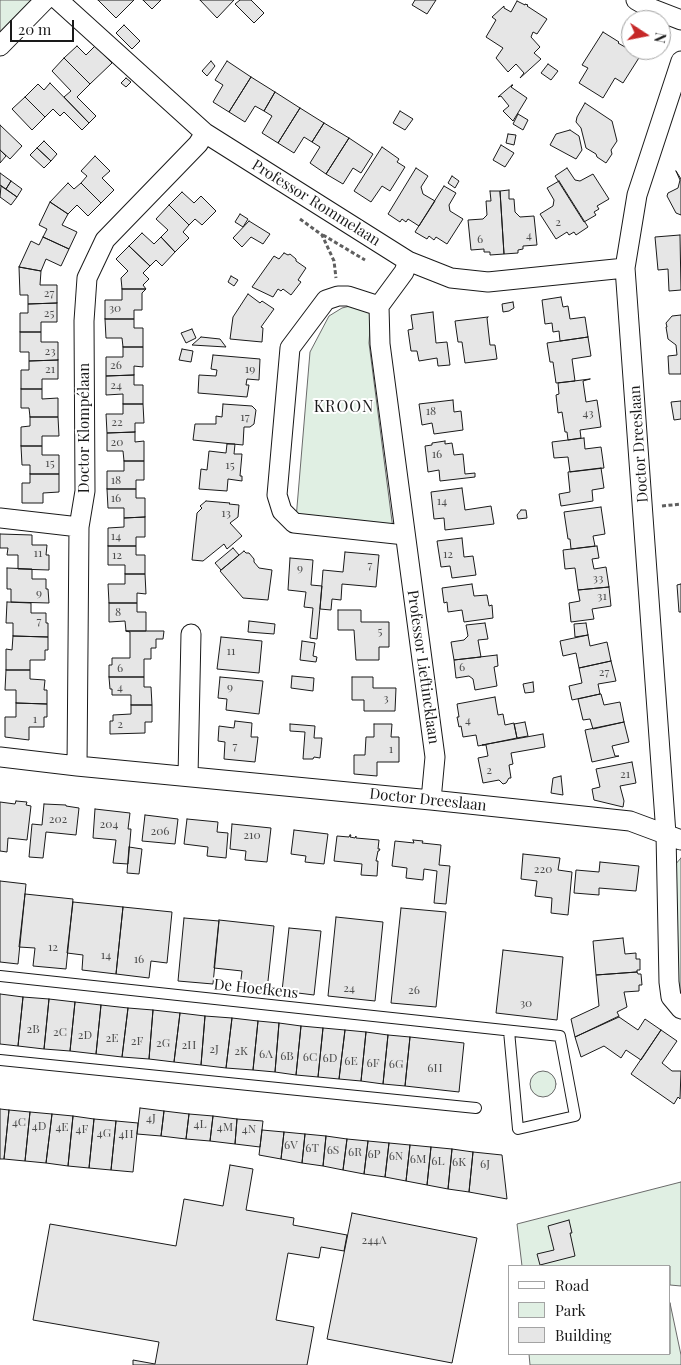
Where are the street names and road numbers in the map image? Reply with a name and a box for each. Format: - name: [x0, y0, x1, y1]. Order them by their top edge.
- street label: Professor Rommelaan: [248, 156, 384, 250]
- street label: Doctor Klompélaan: [75, 363, 93, 493]
- street label: Doctor Dreeslaan: [626, 385, 652, 503]
- street label: Professor Lieftincklaan: [403, 589, 443, 745]
- street label: Doctor Dreeslaan: [369, 785, 487, 815]
- street label: De Hoefkens: [213, 976, 299, 1002]

